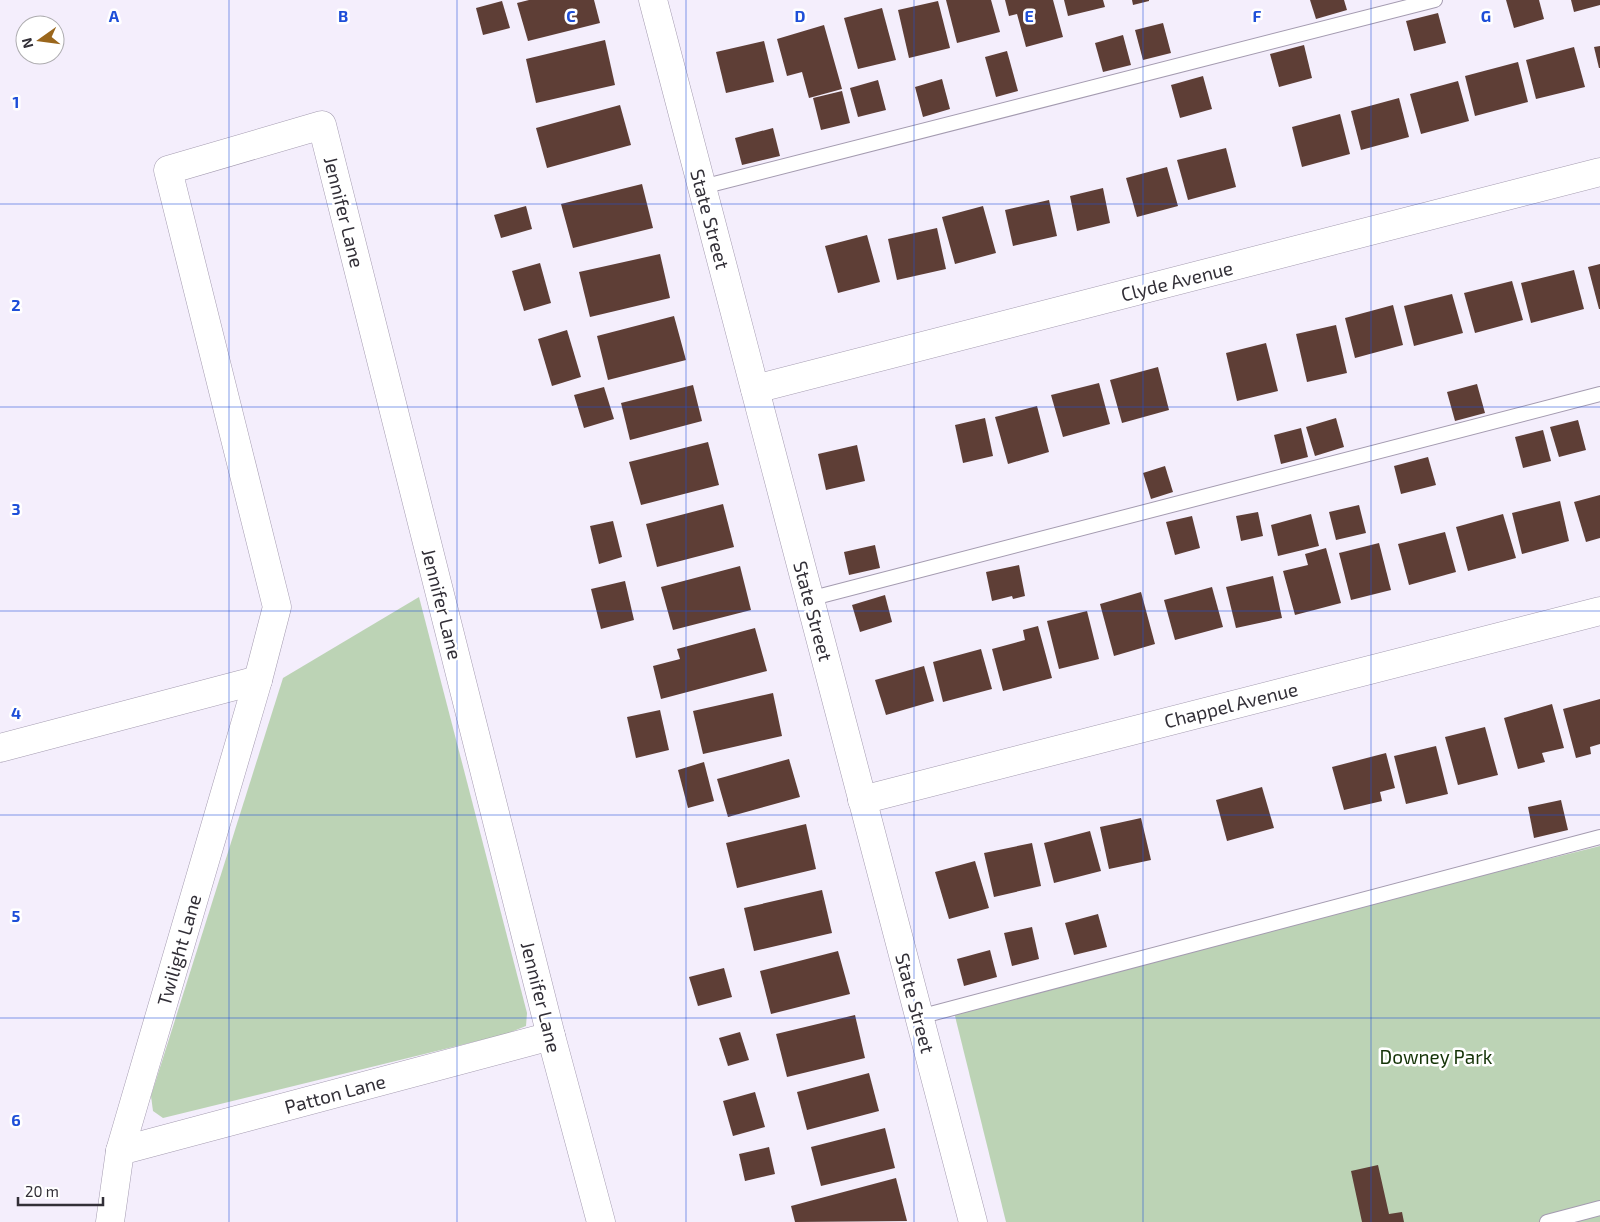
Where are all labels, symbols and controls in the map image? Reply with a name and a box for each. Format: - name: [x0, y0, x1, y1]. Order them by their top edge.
- text: A: [109, 6, 120, 25]
- text: B: [338, 6, 348, 25]
- text: C: [566, 6, 576, 25]
- text: D: [795, 6, 806, 25]
- text: E: [1024, 6, 1034, 25]
- text: F: [1253, 6, 1262, 25]
- text: G: [1481, 6, 1491, 25]
- north arrow: [15, 15, 65, 65]
- text: N: [17, 36, 36, 50]
- text: 1: [13, 92, 19, 111]
- street label: Jennifer Lane: [320, 154, 369, 270]
- street label: State Street: [686, 166, 735, 271]
- street label: Clyde Avenue: [1119, 255, 1235, 306]
- text: 2: [11, 295, 21, 314]
- text: 3: [11, 499, 21, 518]
- street label: Jennifer Lane: [418, 546, 467, 662]
- street label: State Street: [789, 558, 838, 663]
- street label: Chappel Avenue: [1162, 677, 1300, 732]
- text: 4: [11, 703, 21, 722]
- street label: Twilight Lane: [152, 891, 205, 1008]
- text: 5: [12, 906, 21, 925]
- street label: Jennifer Lane: [517, 939, 566, 1055]
- street label: State Street: [891, 950, 940, 1055]
- park label: Downey Park: [1380, 1045, 1493, 1068]
- street label: Patton Lane: [282, 1069, 388, 1118]
- text: 6: [11, 1110, 21, 1129]
- scale bar: [18, 1174, 102, 1206]
- text: 20 m: [25, 1182, 59, 1200]

